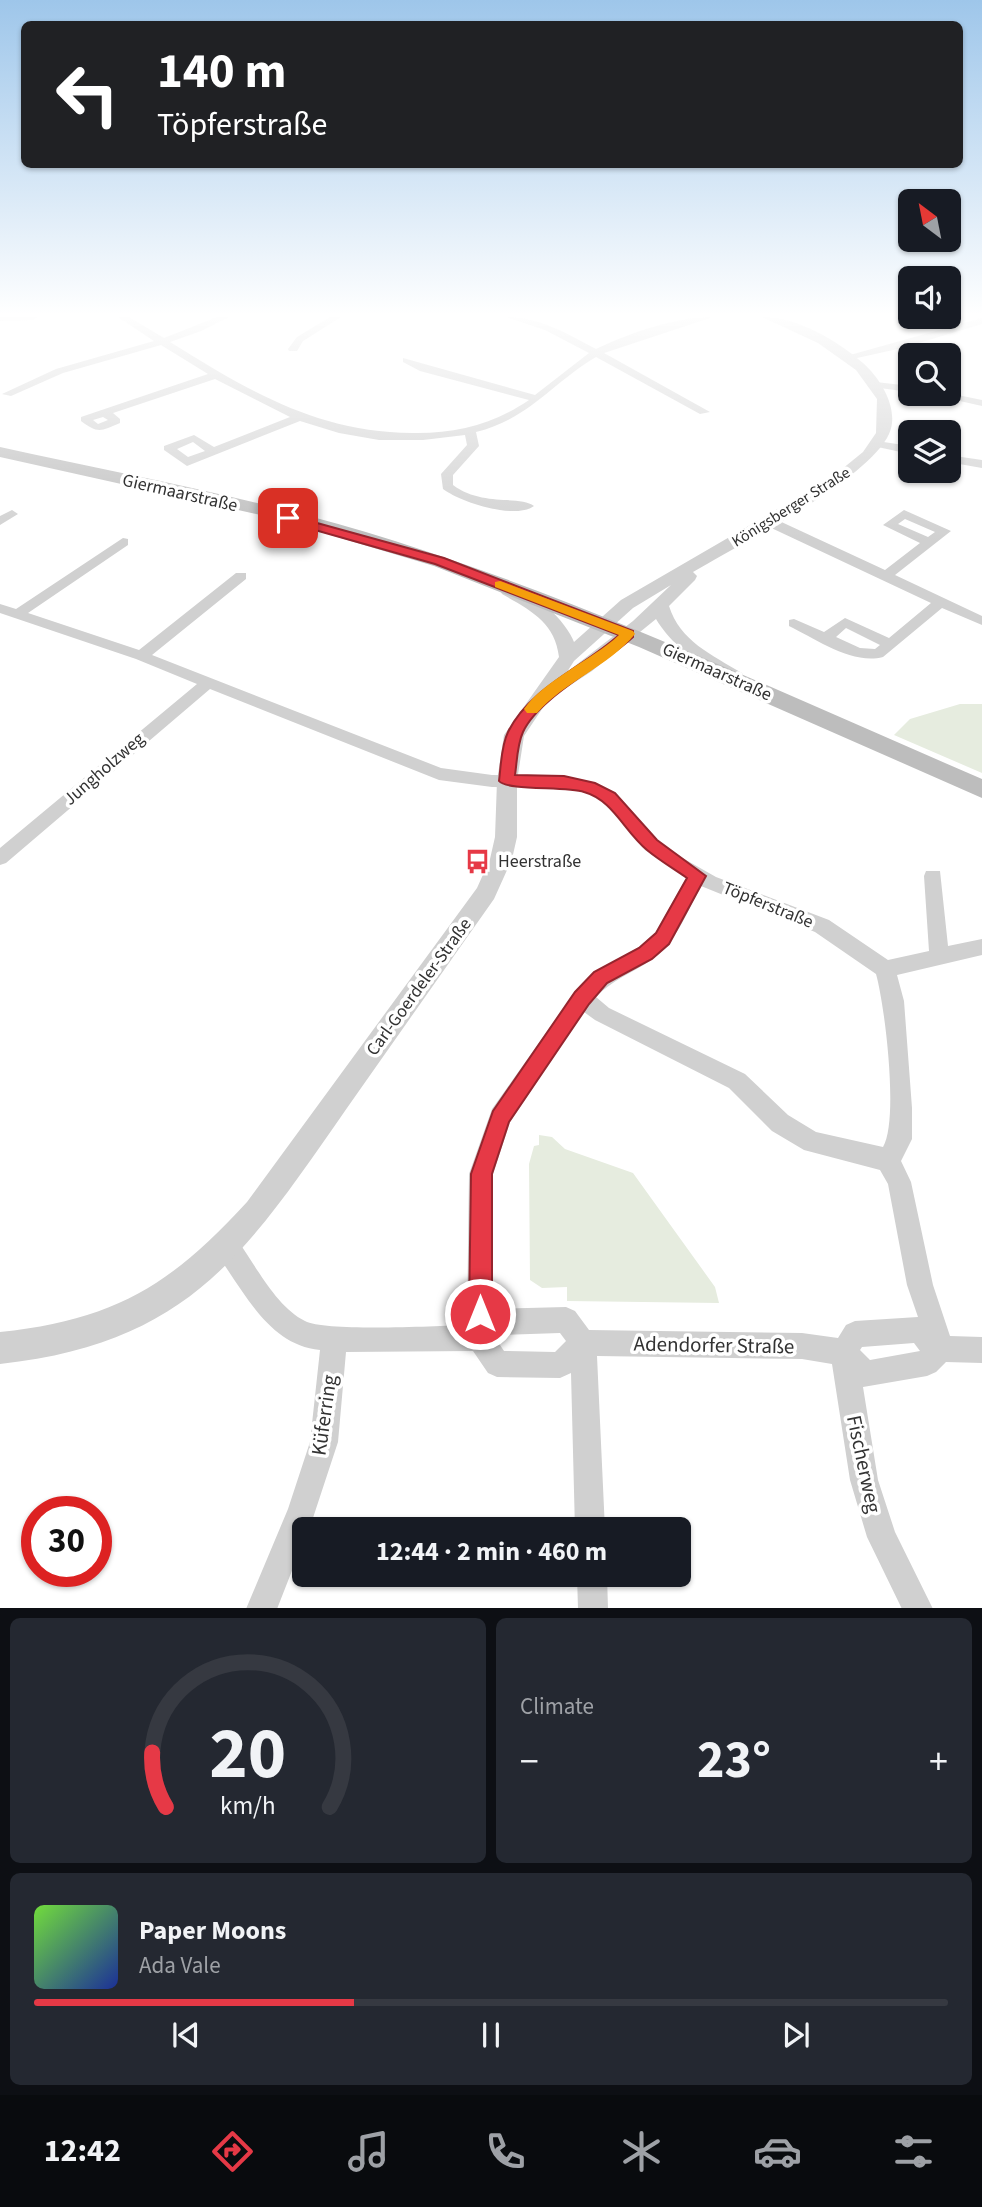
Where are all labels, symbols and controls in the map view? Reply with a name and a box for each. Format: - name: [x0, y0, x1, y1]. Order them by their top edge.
- text: 140 m: [157, 37, 286, 107]
- icon: left: [42, 49, 133, 140]
- text: Töpferstraße: [157, 102, 327, 148]
- north arrow: [898, 189, 961, 252]
- map controls: [898, 189, 961, 483]
- button: sound: [898, 266, 961, 329]
- button: search: [898, 343, 961, 406]
- button: layers: [898, 420, 961, 483]
- street label: Königsberger Straße: [728, 462, 855, 552]
- street label: Giermaarstraße: [120, 468, 240, 518]
- pin: [258, 488, 318, 548]
- icon: arrive: [269, 499, 307, 537]
- street label: Giermaarstraße: [658, 637, 776, 707]
- street label: Jungholzweg: [58, 727, 150, 811]
- bus stop icon: Heerstraße: [464, 847, 492, 875]
- place label: Heerstraße: [498, 849, 581, 874]
- street label: Töpferstraße: [719, 875, 817, 935]
- street label: Carl-Goerdeler-Straße: [361, 913, 478, 1061]
- position arrow: [443, 1277, 517, 1351]
- street label: Adendorfer Straße: [633, 1329, 795, 1361]
- street label: Küferring: [303, 1372, 345, 1457]
- street label: Fischerweg: [839, 1412, 889, 1516]
- speed limit sign: 30: [21, 1496, 112, 1587]
- text: 12:44 · 2 min · 460 m: [376, 1533, 607, 1570]
- text: Climate: [520, 1690, 594, 1723]
- text: 20: [210, 1702, 286, 1806]
- text: 23°: [697, 1724, 771, 1798]
- text: −: [520, 1735, 539, 1789]
- text: +: [929, 1735, 948, 1789]
- text: km/h: [220, 1787, 276, 1823]
- text: Paper Moons: [139, 1912, 286, 1949]
- text: Ada Vale: [139, 1949, 221, 1982]
- icon: previous: [167, 2016, 205, 2054]
- icon: pause: [472, 2016, 510, 2054]
- icon: next: [777, 2016, 815, 2054]
- icon: directions: [208, 2127, 257, 2176]
- icon: music: [344, 2127, 393, 2176]
- icon: phone: [481, 2127, 530, 2176]
- icon: climate: [617, 2127, 666, 2176]
- icon: car: [753, 2127, 802, 2176]
- icon: filters: [889, 2127, 938, 2176]
- text: 12:42: [44, 2128, 121, 2174]

